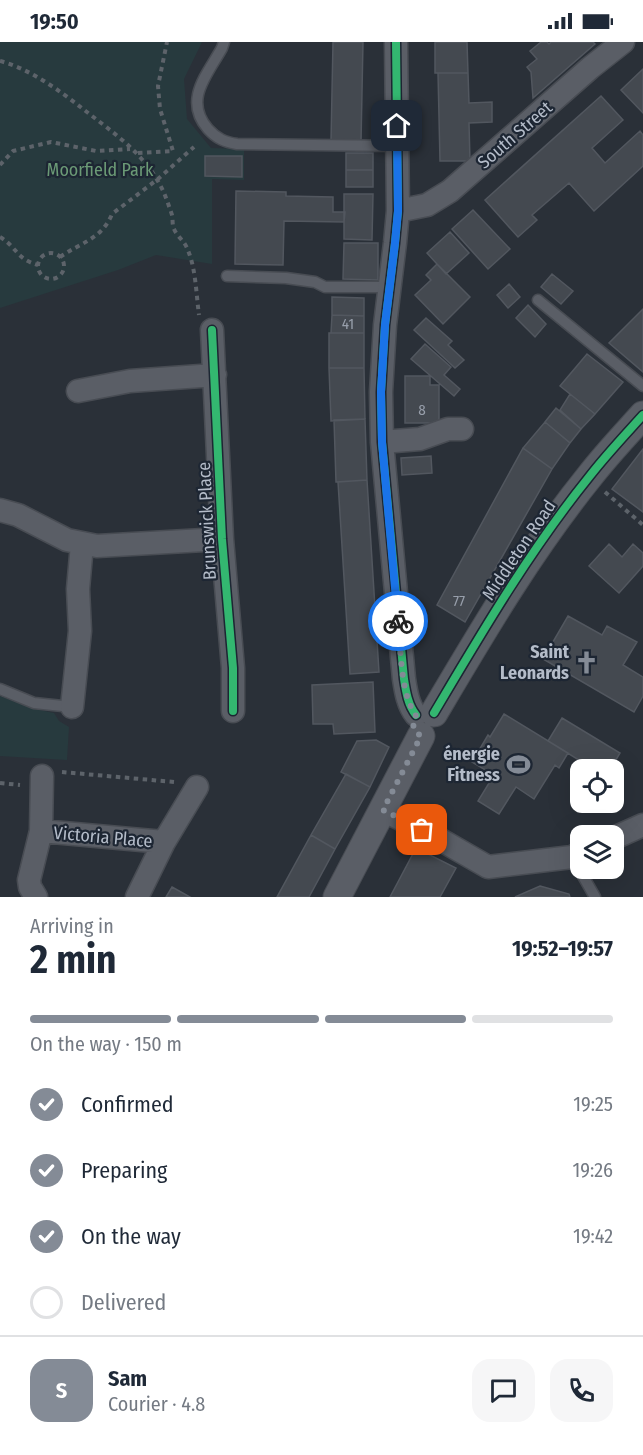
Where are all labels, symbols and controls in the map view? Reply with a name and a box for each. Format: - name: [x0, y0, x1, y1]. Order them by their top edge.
- text: 19:50: [30, 8, 79, 35]
- street label: South Street: [473, 97, 557, 173]
- pin: [371, 100, 422, 151]
- icon: home: [380, 109, 413, 142]
- park label: Moorfield Park: [47, 159, 154, 181]
- house number: 41: [342, 315, 354, 333]
- house number: 8: [418, 401, 426, 419]
- street label: Brunswick Place: [193, 461, 221, 581]
- street label: Middleton Road: [477, 496, 561, 604]
- courier: [368, 591, 428, 651]
- house number: 77: [453, 592, 465, 610]
- icon: bike: [382, 605, 415, 638]
- place label: Saint Leonards: [500, 641, 570, 684]
- church icon: Saint Leonards: [574, 649, 600, 675]
- place label: énergie Fitness: [443, 743, 500, 786]
- sports icon: énergie Fitness: [505, 751, 531, 777]
- map controls: [570, 759, 624, 879]
- button: locate: [570, 759, 624, 813]
- pin: [396, 804, 447, 855]
- icon: bag: [405, 813, 438, 846]
- street label: Victoria Place: [53, 822, 154, 852]
- button: layers: [570, 825, 624, 879]
- text: Arriving in: [30, 914, 114, 938]
- text: 19:52–19:57: [512, 935, 613, 962]
- text: 2 min: [30, 937, 116, 983]
- text: On the way · 150 m: [30, 1032, 182, 1056]
- icon: check: [30, 1088, 63, 1121]
- text: Confirmed: [81, 1091, 174, 1118]
- text: 19:25: [573, 1092, 613, 1116]
- icon: check: [30, 1154, 63, 1187]
- text: Preparing: [81, 1157, 167, 1184]
- text: 19:26: [573, 1158, 613, 1182]
- icon: check: [30, 1220, 63, 1253]
- text: On the way: [81, 1223, 181, 1250]
- text: 19:42: [573, 1224, 613, 1248]
- text: Delivered: [81, 1289, 166, 1316]
- button: chat: [472, 1359, 535, 1422]
- button: phone: [550, 1359, 613, 1422]
- text: Sam: [108, 1365, 147, 1392]
- text: S: [56, 1377, 67, 1404]
- text: Courier · 4.8: [108, 1392, 205, 1416]

